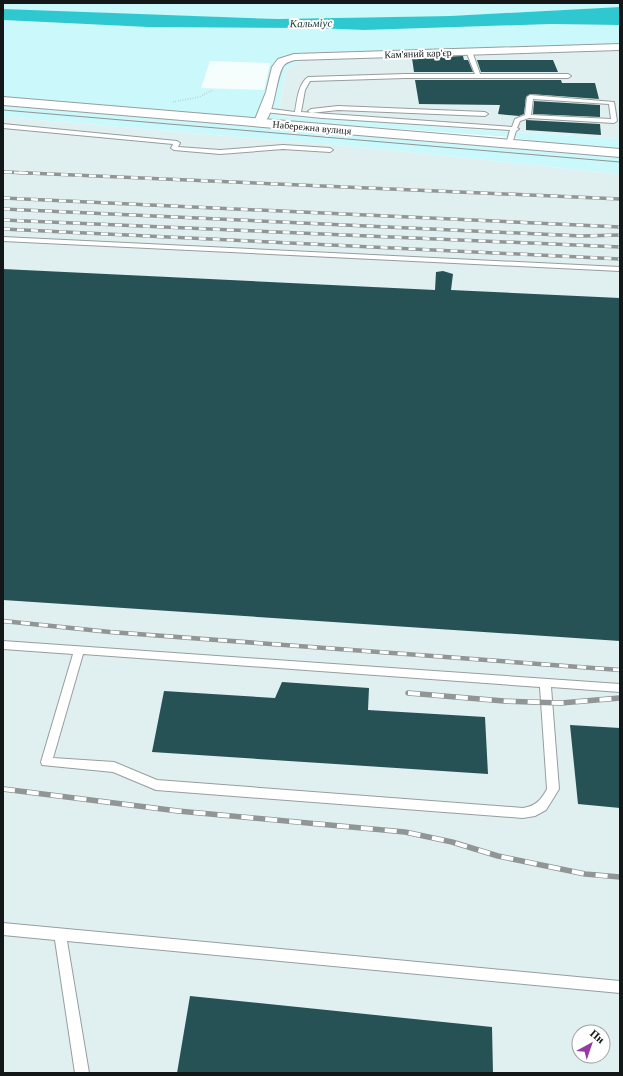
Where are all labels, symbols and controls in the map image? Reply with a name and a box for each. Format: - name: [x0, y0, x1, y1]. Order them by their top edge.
- water label: Кальміус: [289, 17, 332, 29]
- street label: Кам'яний кар'єр: [384, 47, 452, 60]
- street label: Набережна вулиця: [272, 119, 352, 136]
- north arrow: [571, 1024, 611, 1064]
- text: Пн: [588, 1027, 607, 1046]

